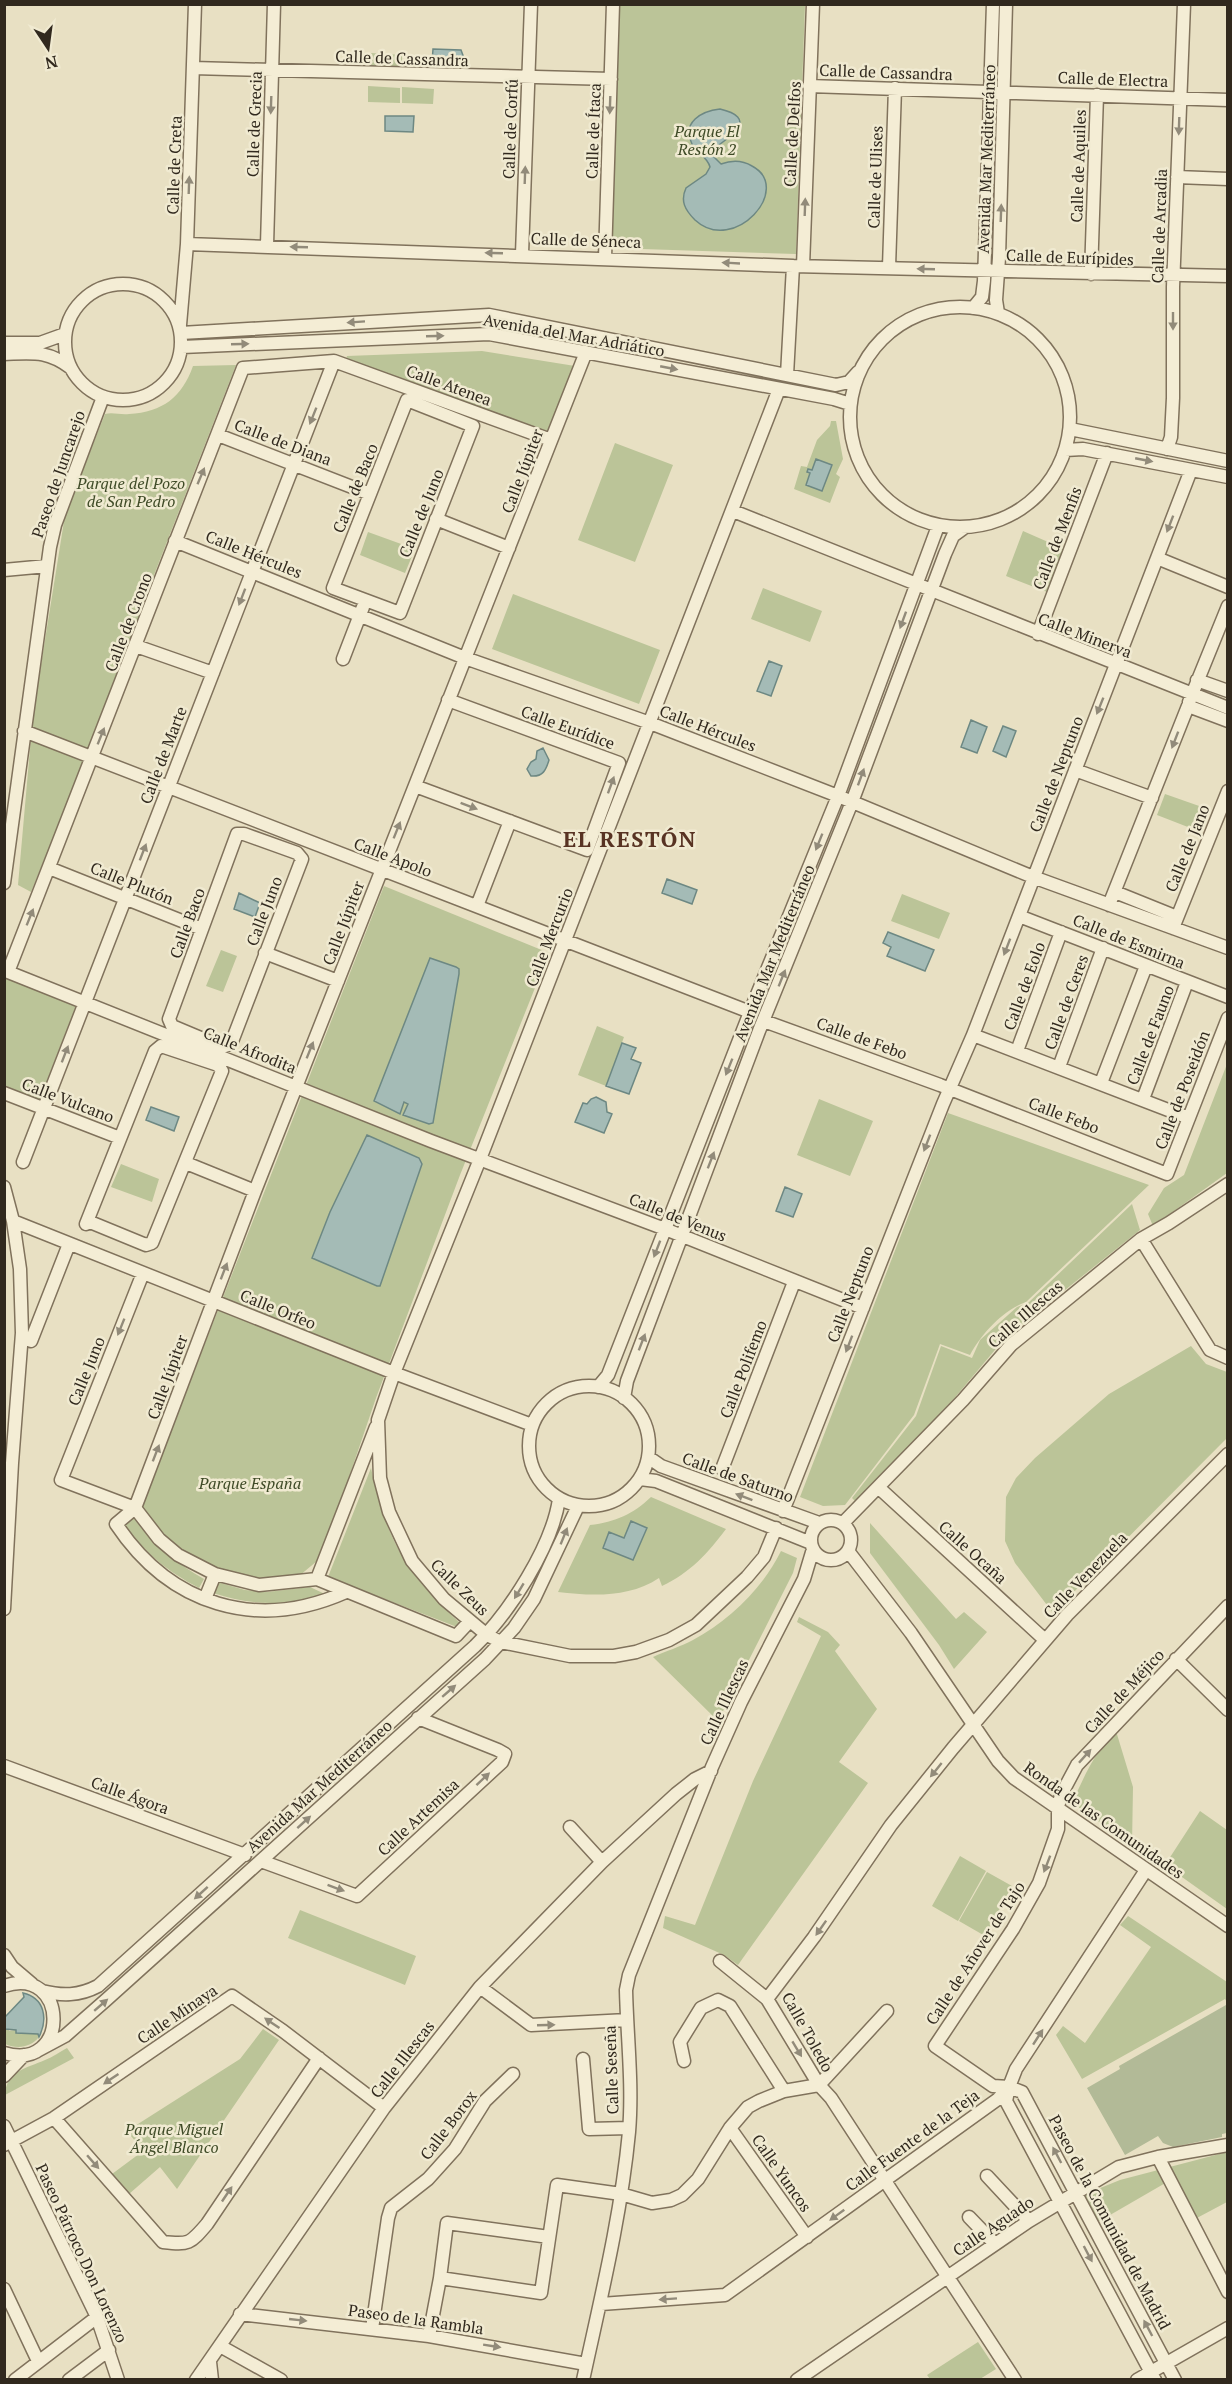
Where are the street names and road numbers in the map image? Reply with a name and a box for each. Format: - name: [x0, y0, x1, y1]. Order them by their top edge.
- street label: Calle de Cassandra: [335, 45, 469, 71]
- street label: Calle de Cassandra: [819, 59, 953, 85]
- street label: Avenida Mar Mediterráneo: [972, 64, 1000, 254]
- street label: Calle de Electra: [1057, 66, 1169, 92]
- street label: Calle de Grecia: [241, 70, 267, 178]
- street label: Calle de Corfú: [497, 78, 523, 180]
- street label: Calle de Delfos: [778, 80, 806, 187]
- street label: Calle de Ítaca: [580, 83, 606, 179]
- street label: Calle de Aquiles: [1065, 109, 1091, 223]
- street label: Calle de Creta: [161, 115, 187, 215]
- street label: Calle de Ulises: [862, 125, 888, 229]
- street label: Calle de Arcadia: [1146, 168, 1172, 284]
- street label: Calle de Séneca: [530, 227, 642, 253]
- street label: Calle de Eurípides: [1006, 244, 1134, 270]
- street label: Avenida del Mar Adriático: [482, 308, 667, 362]
- street label: Calle Atenea: [403, 359, 495, 411]
- street label: Paseo de Juncarejo: [26, 407, 90, 541]
- street label: Calle de Diana: [231, 413, 335, 471]
- street label: Calle Júpiter: [496, 425, 548, 516]
- street label: Calle de Baco: [327, 440, 383, 536]
- street label: Calle de Juno: [393, 465, 449, 561]
- street label: Calle de Menfis: [1027, 483, 1087, 593]
- street label: Calle Hércules: [202, 525, 306, 583]
- street label: Calle de Crono: [99, 569, 157, 675]
- street label: Calle Minerva: [1035, 607, 1135, 663]
- street label: Calle Hércules: [656, 699, 760, 757]
- street label: Calle Eurídice: [518, 700, 618, 754]
- street label: Calle de Marte: [134, 703, 192, 807]
- street label: Calle de Neptuno: [1024, 713, 1088, 835]
- street label: Calle de Jano: [1159, 801, 1215, 895]
- street label: Calle Apolo: [351, 832, 435, 882]
- street label: Calle Plutón: [87, 856, 177, 910]
- street label: Avenida Mar Mediterráneo: [728, 861, 820, 1045]
- street label: Calle Juno: [241, 873, 287, 949]
- street label: Calle Júpiter: [317, 877, 369, 968]
- street label: Calle Baco: [164, 884, 210, 961]
- street label: Calle Mercurio: [520, 884, 578, 990]
- street label: Calle de Esmirna: [1070, 908, 1188, 974]
- street label: Calle de Eolo: [998, 939, 1050, 1033]
- street label: Calle de Ceres: [1039, 951, 1093, 1053]
- street label: Calle de Fauno: [1121, 982, 1179, 1088]
- street label: Calle de Febo: [814, 1011, 911, 1065]
- street label: Calle Afrodita: [200, 1021, 300, 1079]
- street label: Calle de Poseidón: [1149, 1027, 1215, 1153]
- street label: Calle Vulcano: [19, 1072, 117, 1128]
- street label: Calle Febo: [1025, 1091, 1103, 1139]
- street label: Calle de Venus: [626, 1187, 730, 1247]
- street label: Calle Neptuno: [821, 1242, 879, 1346]
- street label: Calle Illescas: [983, 1275, 1067, 1353]
- street label: Calle Orfeo: [237, 1284, 319, 1334]
- street label: Calle Polifemo: [714, 1317, 772, 1421]
- street label: Calle Júpiter: [142, 1331, 193, 1422]
- street label: Calle Juno: [62, 1333, 110, 1409]
- street label: Calle de Saturno: [679, 1447, 797, 1507]
- street label: Calle Ocaña: [934, 1515, 1012, 1589]
- street label: Calle Venezuela: [1038, 1527, 1132, 1623]
- street label: Calle Zeus: [426, 1554, 494, 1620]
- street label: Calle de Méjico: [1079, 1644, 1169, 1738]
- street label: Calle Illescas: [694, 1655, 754, 1749]
- street label: Avenida Mar Mediterráneo: [241, 1714, 397, 1857]
- street label: Ronda de las Comunidades: [1020, 1756, 1188, 1884]
- street label: Calle Ágora: [88, 1771, 172, 1819]
- street label: Calle Artemisa: [372, 1773, 464, 1861]
- street label: Calle de Añover de Tajo: [920, 1877, 1030, 2029]
- street label: Calle Minaya: [133, 1979, 221, 2049]
- street label: Calle Toledo: [777, 1988, 839, 2076]
- street label: Calle Illescas: [365, 2016, 439, 2102]
- street label: Calle Seseña: [598, 2025, 624, 2115]
- street label: Calle Fuente de la Teja: [841, 2084, 983, 2196]
- street label: Calle Borox: [415, 2085, 482, 2164]
- street label: Paseo de la Comunidad de Madrid: [1044, 2111, 1176, 2333]
- street label: Calle Yuncos: [747, 2130, 817, 2216]
- street label: Paseo Párroco Don Lorenzo: [31, 2160, 133, 2346]
- street label: Calle Aguado: [948, 2191, 1038, 2261]
- street label: Paseo de la Rambla: [347, 2299, 485, 2339]

